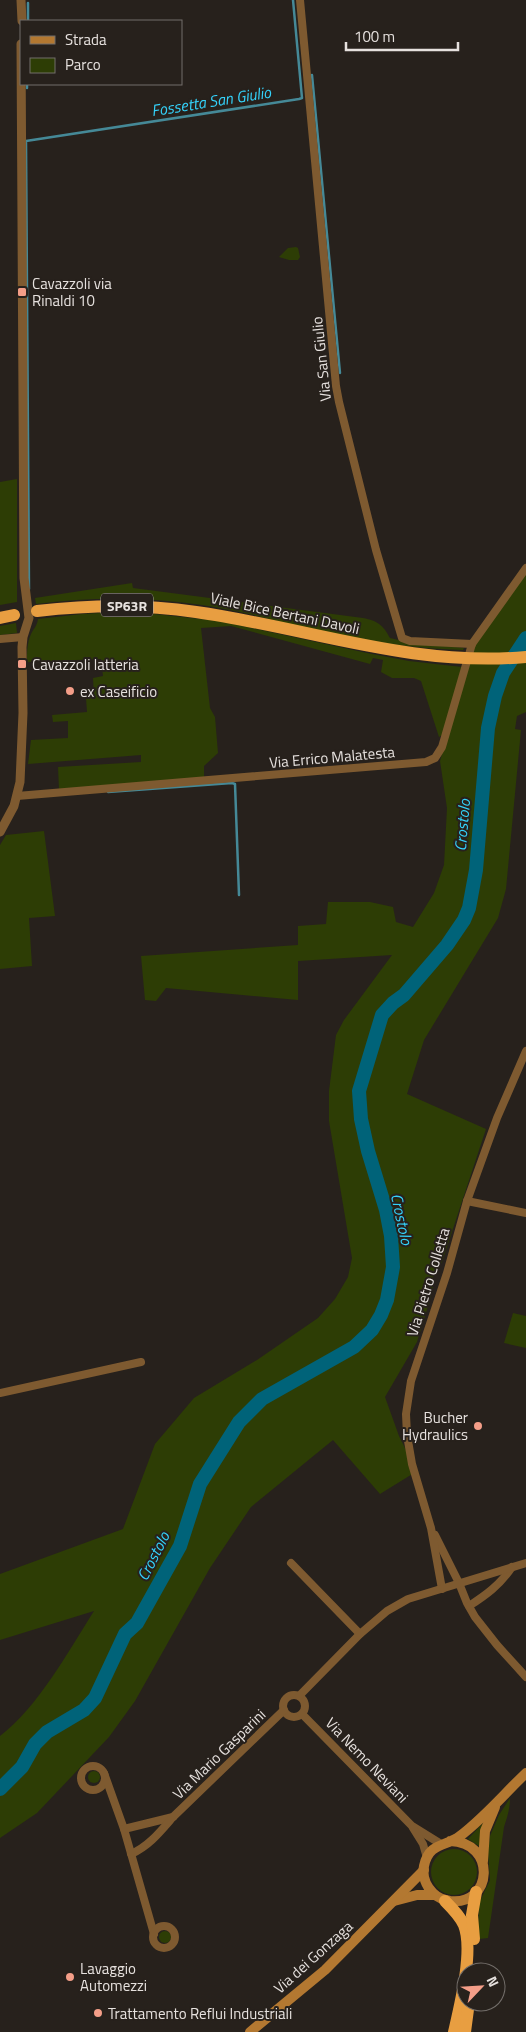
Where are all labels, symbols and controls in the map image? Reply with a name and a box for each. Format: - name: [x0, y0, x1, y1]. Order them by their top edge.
- legend: [20, 20, 182, 85]
- scale bar: [346, 20, 458, 52]
- text: 100 m: [354, 25, 395, 48]
- text: Strada: [65, 28, 107, 51]
- text: Parco: [65, 53, 101, 76]
- water label: Fossetta San Giulio: [149, 80, 274, 122]
- place label: Cavazzoli via Rinaldi 10: [32, 272, 112, 312]
- marker: Cavazzoli via Rinaldi 10: [16, 286, 28, 298]
- street label: Via San Giulio: [305, 315, 337, 402]
- street label: Viale Bice Bertani Davoli: [208, 586, 362, 640]
- road number: SP63R: [101, 594, 153, 616]
- place label: Cavazzoli latteria: [32, 653, 139, 676]
- marker: Cavazzoli latteria: [16, 658, 28, 670]
- place label: ex Caseificio: [80, 680, 157, 703]
- marker: ex Caseificio: [64, 685, 76, 697]
- street label: Via Errico Malatesta: [268, 740, 396, 774]
- water label: Crostolo: [448, 797, 476, 852]
- water label: Crostolo: [385, 1191, 419, 1248]
- street label: Via Pietro Colletta: [401, 1224, 456, 1339]
- place label: Bucher Hydraulics: [402, 1406, 468, 1446]
- marker: Bucher Hydraulics: [472, 1420, 484, 1432]
- water label: Crostolo: [130, 1526, 176, 1585]
- street label: Via Mario Gasparini: [167, 1703, 271, 1805]
- street label: Via Nemo Neviani: [320, 1712, 414, 1808]
- street label: Via dei Gonzaga: [268, 1915, 358, 1999]
- place label: Lavaggio Automezzi: [80, 1957, 147, 1997]
- north arrow: [456, 1962, 506, 2012]
- marker: Lavaggio Automezzi: [64, 1971, 76, 1983]
- text: N: [482, 1972, 505, 1990]
- place label: Trattamento Reflui Industriali: [108, 2002, 292, 2025]
- marker: Trattamento Reflui Industriali: [92, 2007, 104, 2019]

